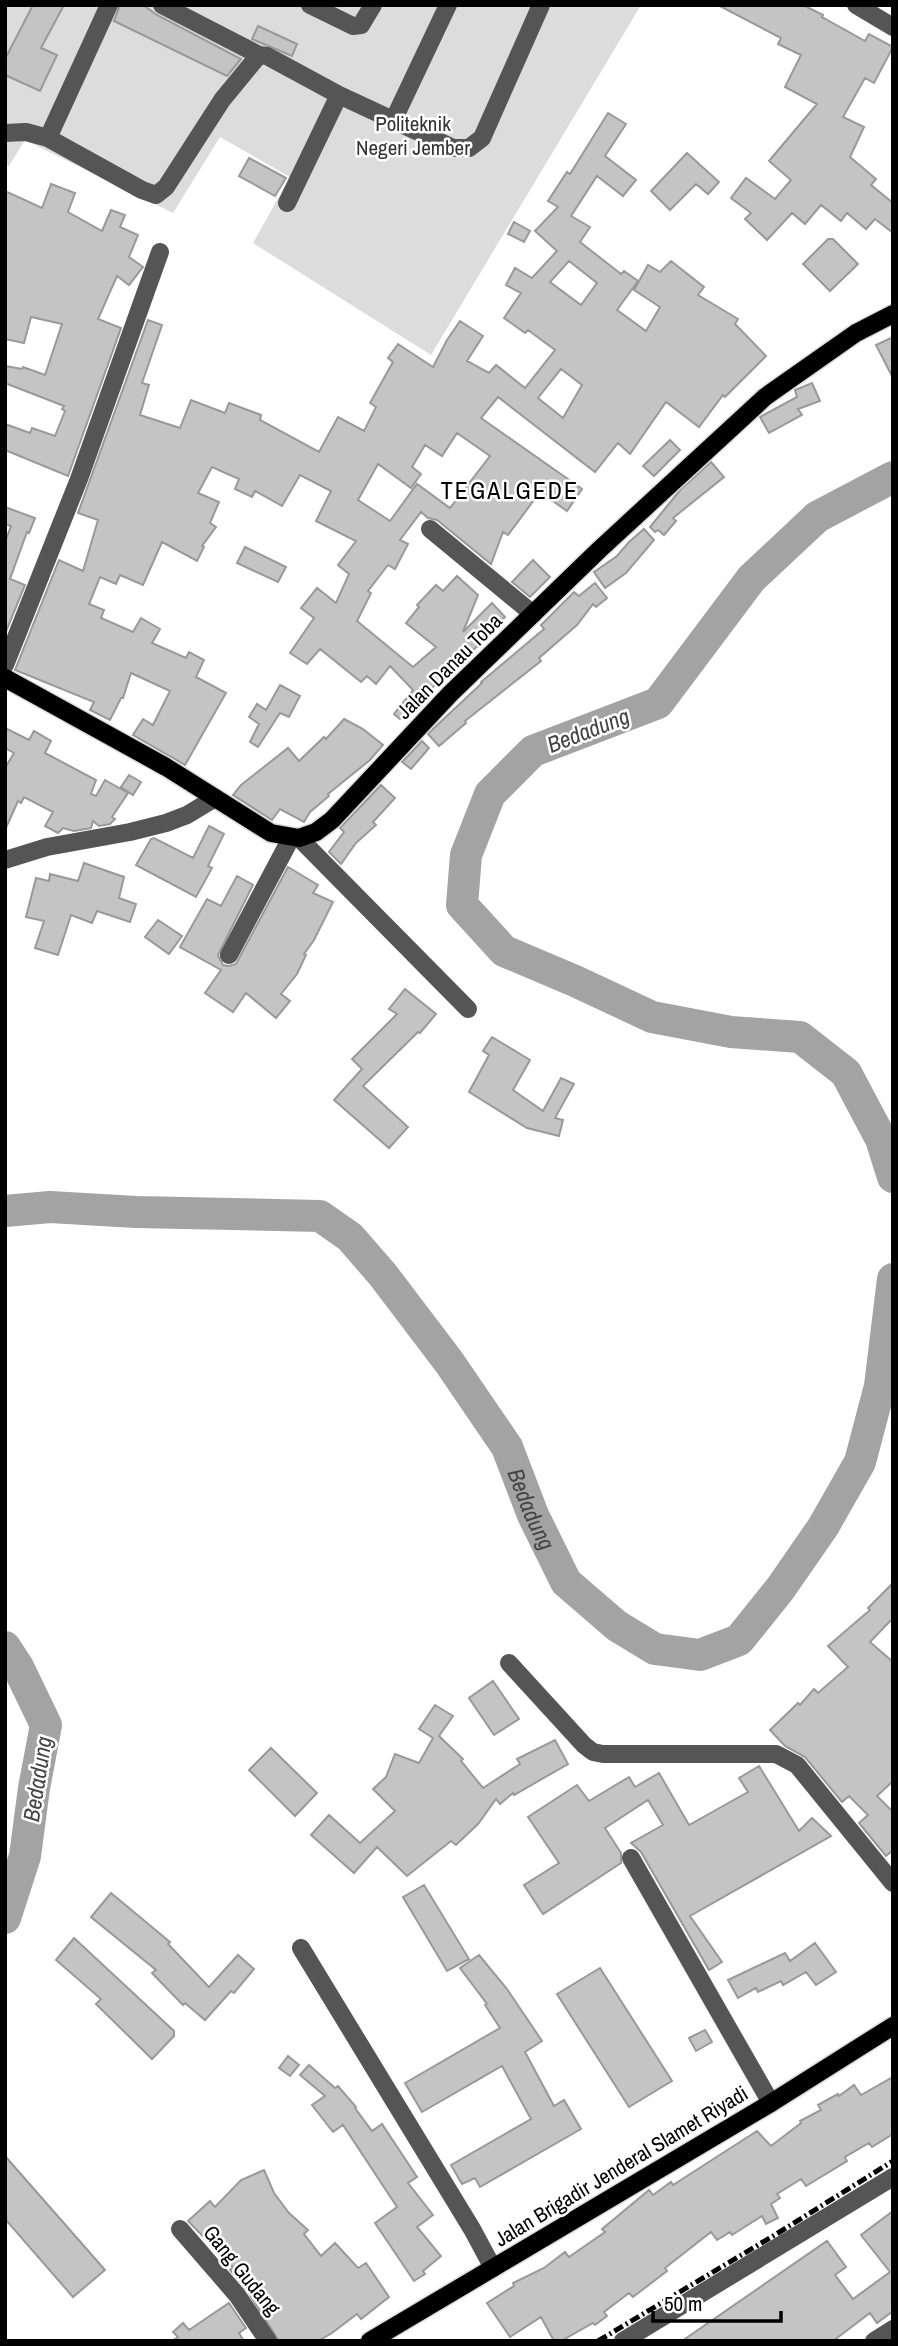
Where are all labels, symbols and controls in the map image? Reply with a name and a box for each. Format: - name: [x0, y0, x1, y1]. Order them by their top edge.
- park label: Politeknik Negeri Jember: [356, 109, 470, 162]
- district label: TEGALGEDE: [441, 474, 579, 506]
- street label: Jalan Danau Toba: [390, 606, 509, 725]
- water label: Bedadung: [542, 700, 634, 760]
- water label: Bedadung: [501, 1463, 563, 1555]
- water label: Bedadung: [15, 1734, 59, 1824]
- street label: Jalan Brigadir Jenderal Slamet Riyadi: [489, 2079, 753, 2253]
- street label: Gang Gudang: [197, 2219, 288, 2321]
- scale bar: [653, 2280, 781, 2324]
- text: 50 m: [664, 2289, 702, 2318]

